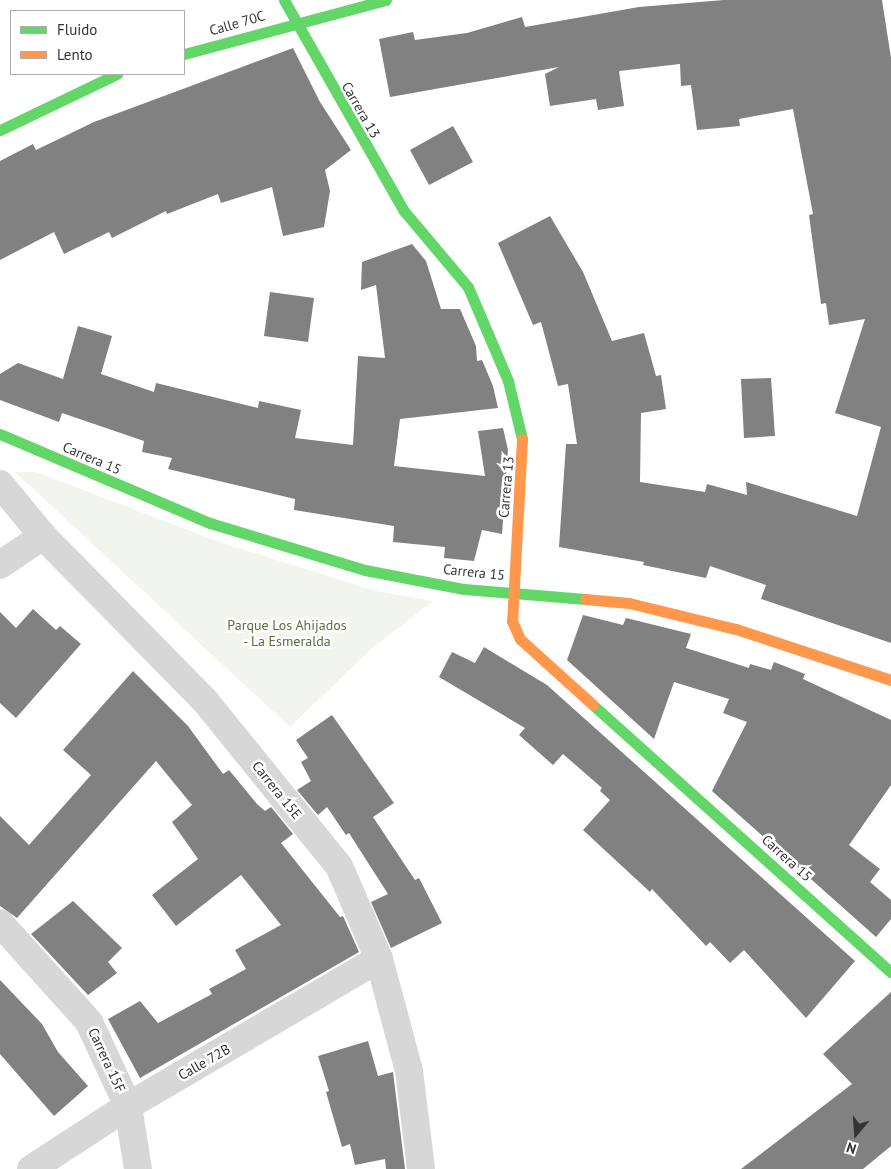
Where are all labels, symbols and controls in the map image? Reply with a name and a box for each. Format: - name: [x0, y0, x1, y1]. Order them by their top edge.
- street label: Calle 70C: [207, 7, 267, 39]
- legend: [10, 10, 185, 75]
- text: Fluido: [57, 20, 97, 39]
- text: Lento: [57, 45, 93, 64]
- street label: Carrera 13: [338, 79, 384, 141]
- street label: Carrera 15: [60, 438, 124, 478]
- street label: Carrera 13: [495, 455, 517, 519]
- street label: Carrera 15: [442, 560, 506, 584]
- park label: Parque Los Ahijados - La Esmeralda: [227, 617, 347, 650]
- street label: Carrera 15E: [249, 758, 305, 822]
- street label: Carrera 15: [758, 831, 816, 885]
- street label: Carrera 15F: [85, 1025, 129, 1095]
- street label: Calle 72B: [175, 1040, 233, 1084]
- north arrow: [831, 1109, 881, 1159]
- text: N: [844, 1138, 859, 1158]

